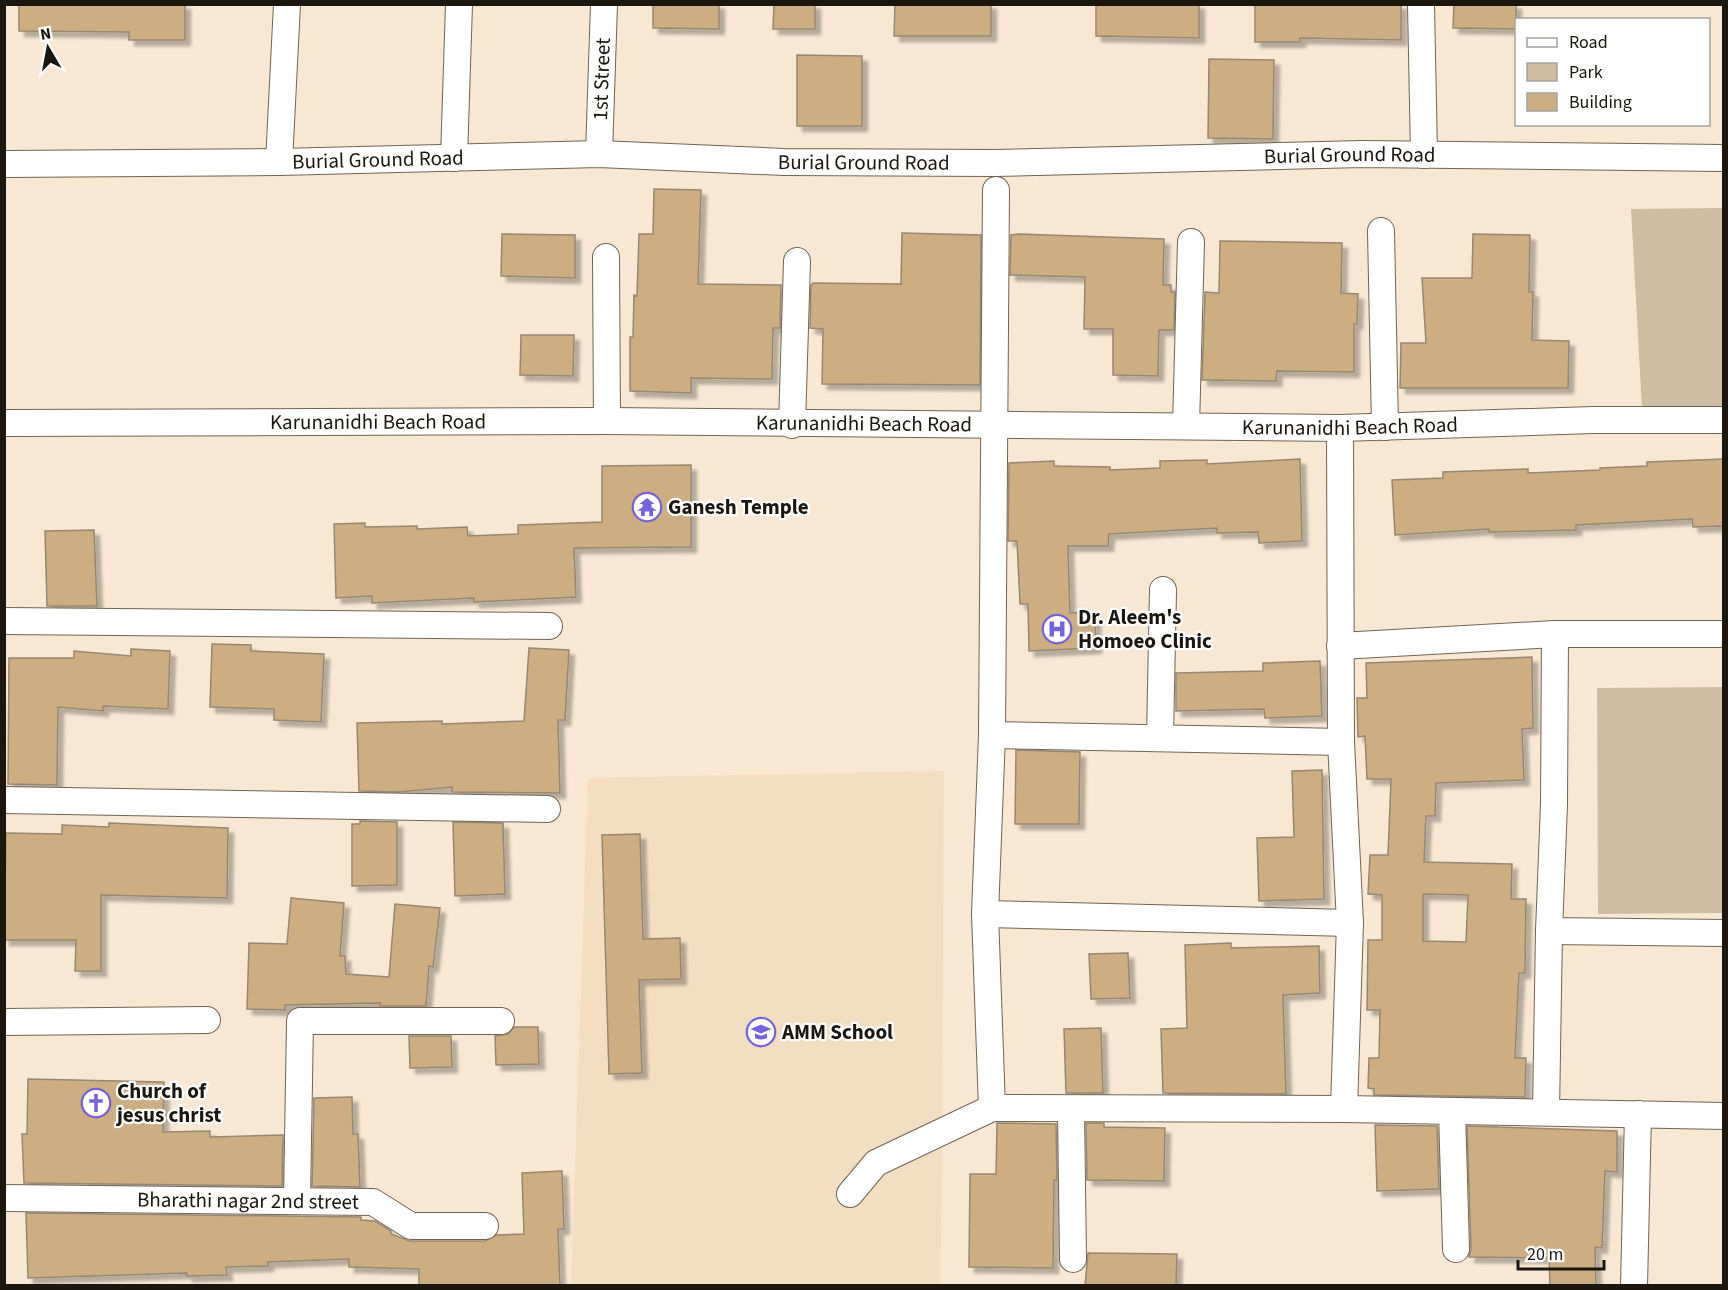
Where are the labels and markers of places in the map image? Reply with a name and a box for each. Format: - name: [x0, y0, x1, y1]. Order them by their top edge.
- temple icon: Ganesh Temple: [631, 491, 663, 523]
- place label: Ganesh Temple: [668, 492, 809, 522]
- place label: Dr. Aleem's Homoeo Clinic: [1078, 602, 1212, 656]
- hospital icon: Dr. Aleem's Homoeo Clinic: [1041, 613, 1073, 645]
- school or university icon: AMM School: [745, 1016, 777, 1048]
- place label: AMM School: [781, 1017, 893, 1047]
- place label: Church of jesus christ: [115, 1076, 221, 1130]
- church icon: Church of jesus christ: [80, 1087, 112, 1119]

